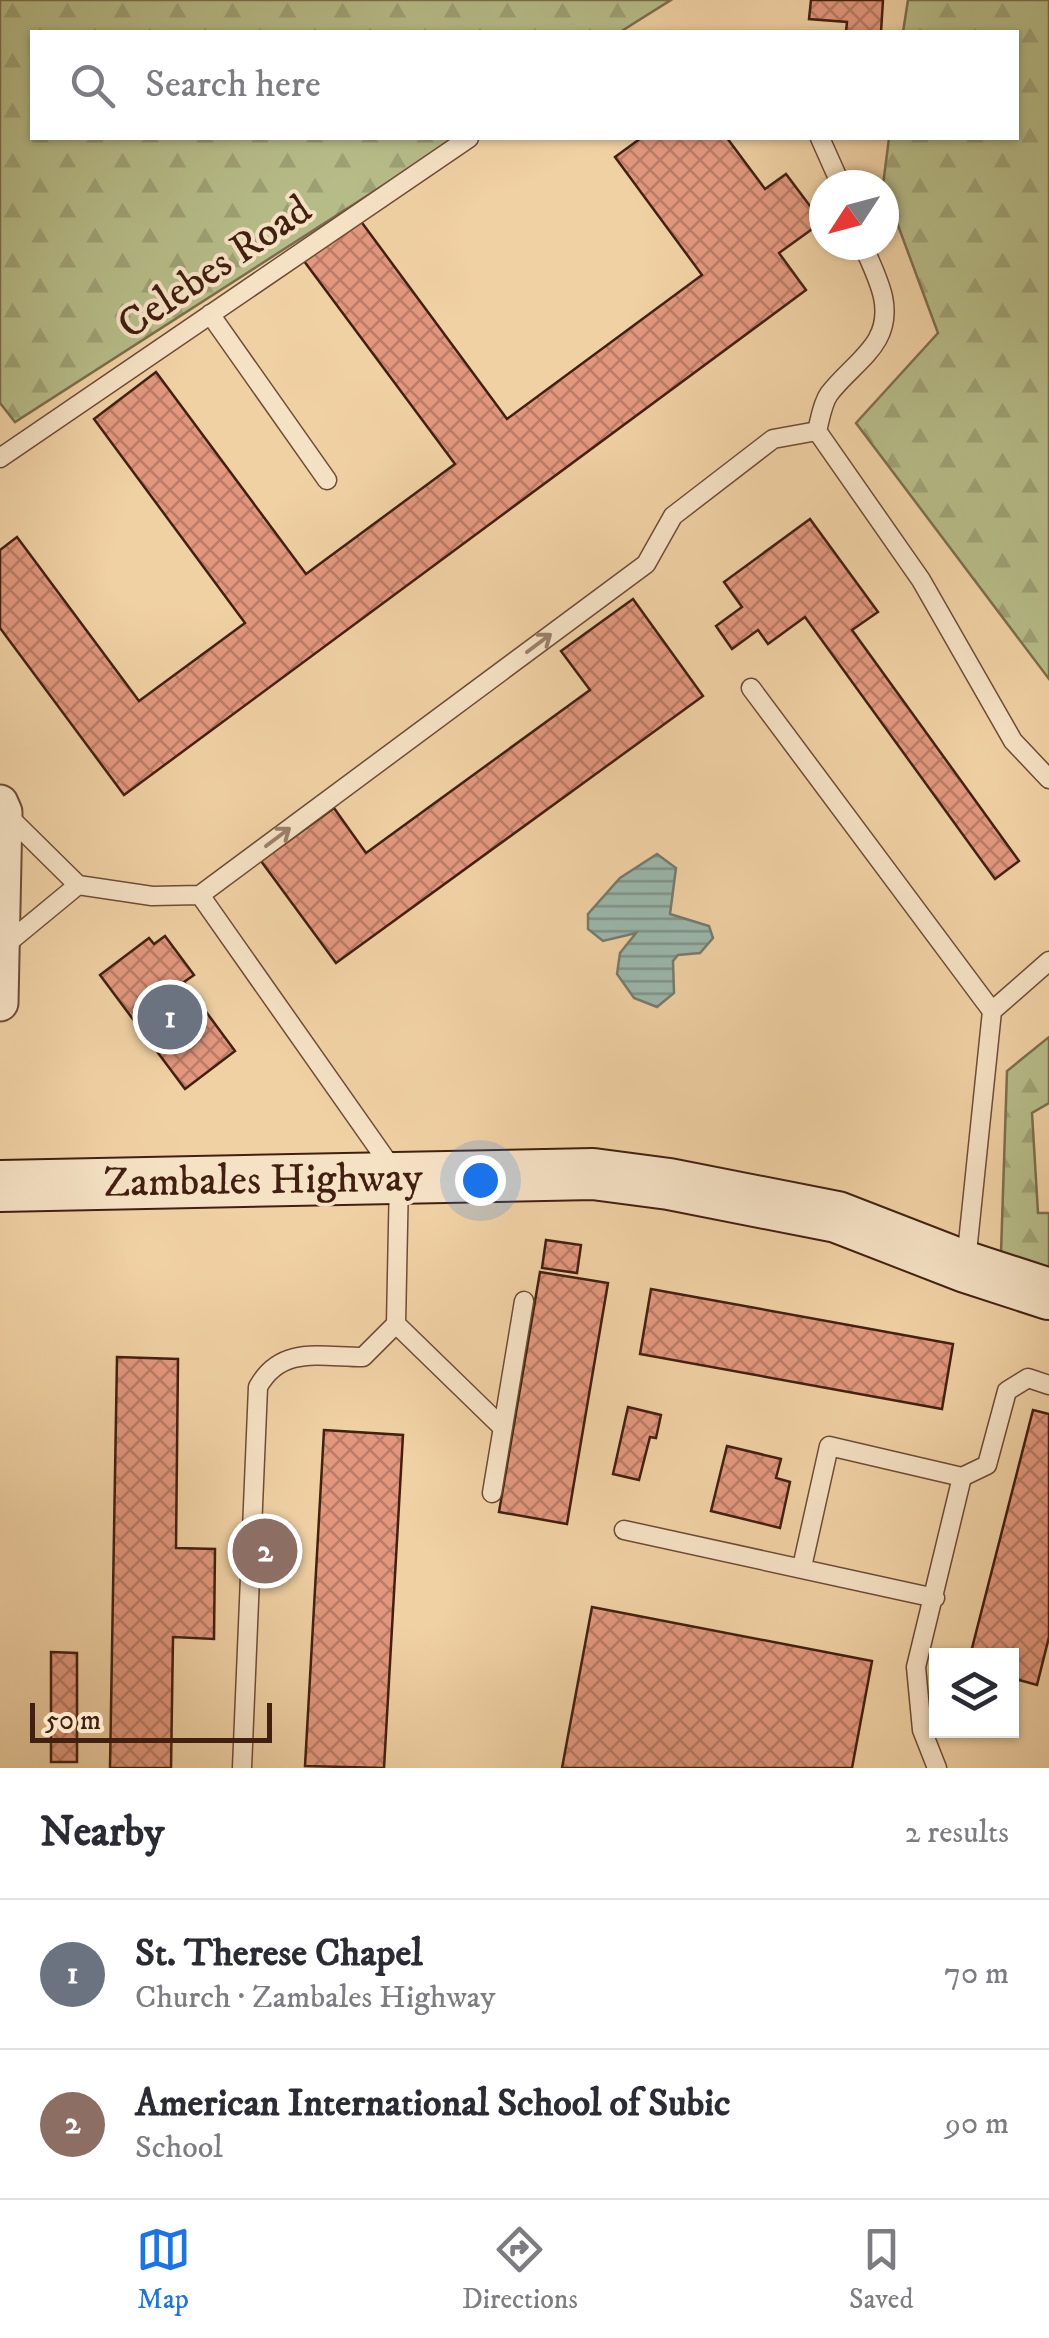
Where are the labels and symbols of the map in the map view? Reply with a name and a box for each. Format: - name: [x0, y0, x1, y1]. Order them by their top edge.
- north arrow: [809, 170, 899, 260]
- street label: Celebes Road: [108, 184, 322, 352]
- one-way arrow: [525, 632, 552, 653]
- one-way arrow: [264, 826, 291, 847]
- pin: 1: [138, 980, 202, 1054]
- street label: Zambales Highway: [103, 1152, 424, 1210]
- your location: [455, 1155, 506, 1206]
- pin: 2: [232, 1514, 298, 1588]
- scale bar: [30, 1698, 272, 1742]

